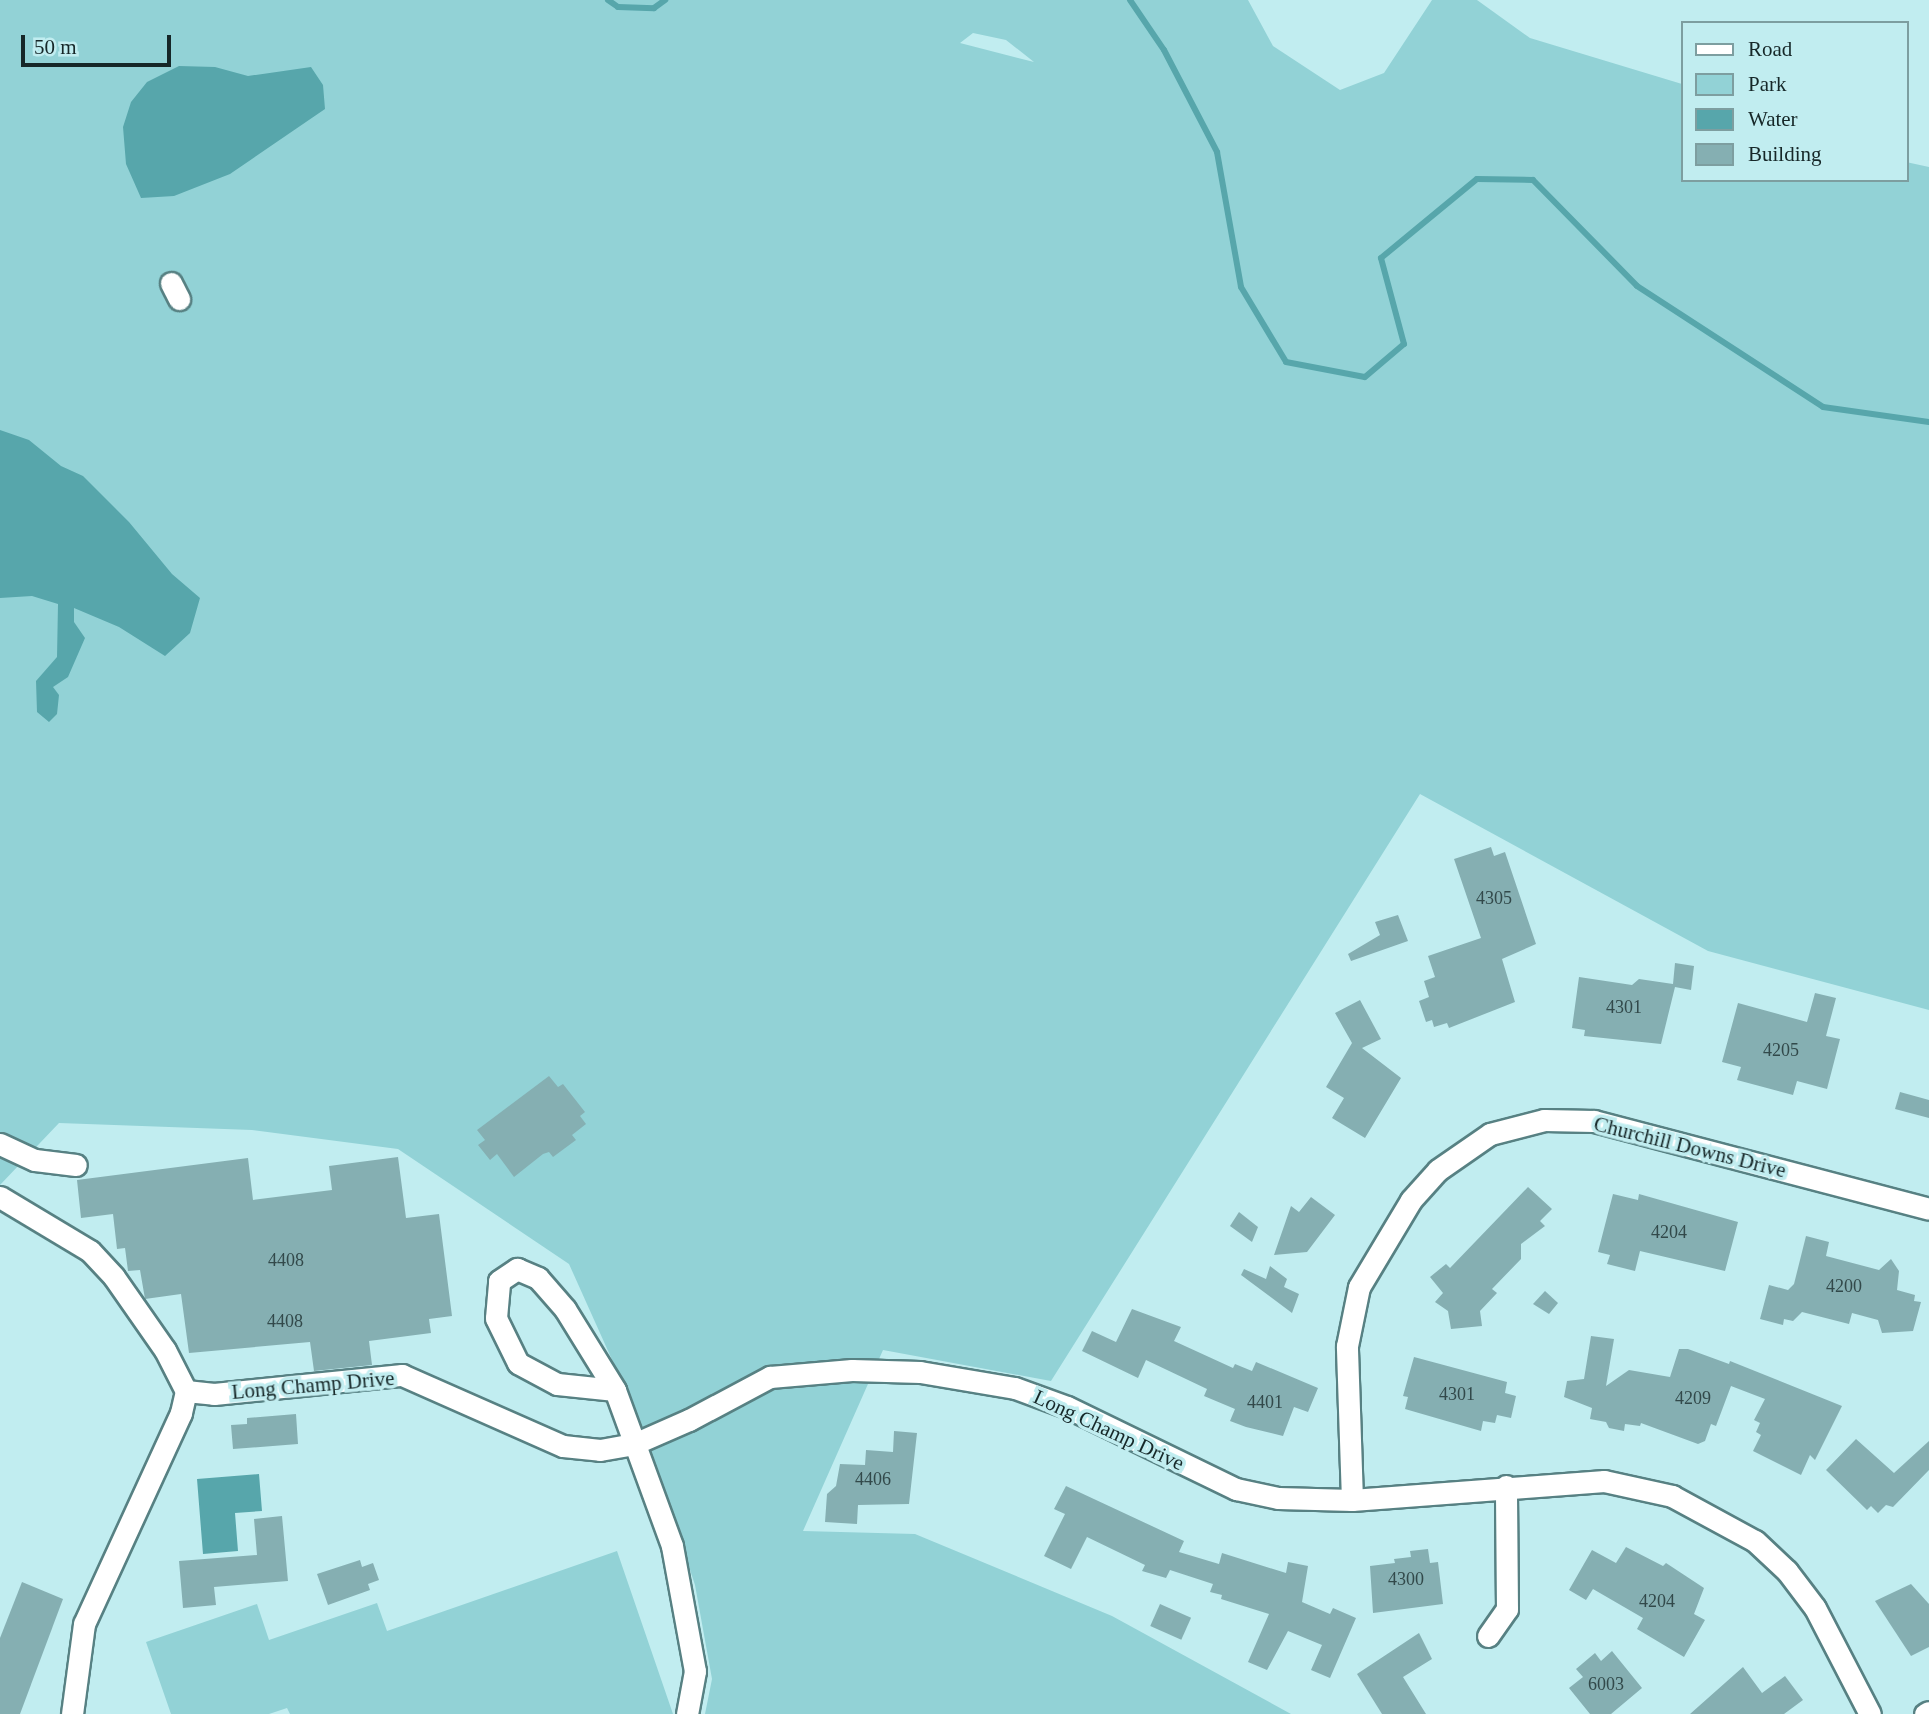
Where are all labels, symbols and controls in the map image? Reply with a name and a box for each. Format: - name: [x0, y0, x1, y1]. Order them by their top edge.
- scale bar: [24, 21, 175, 65]
- legend: [1680, 21, 1908, 182]
- text: 50 m: [34, 35, 77, 59]
- text: Road: [1748, 37, 1792, 61]
- text: Park: [1748, 72, 1787, 96]
- text: Water: [1748, 107, 1798, 131]
- text: Building: [1748, 142, 1822, 166]
- house number: 4305: [1476, 887, 1512, 909]
- house number: 4301: [1606, 996, 1642, 1018]
- house number: 4205: [1763, 1039, 1799, 1061]
- street label: Churchill Downs Drive: [1591, 1111, 1789, 1183]
- house number: 4204: [1651, 1221, 1687, 1243]
- house number: 4408: [268, 1249, 304, 1271]
- house number: 4200: [1826, 1275, 1862, 1297]
- house number: 4408: [267, 1310, 303, 1332]
- street label: Long Champ Drive: [231, 1365, 395, 1405]
- house number: 4301: [1439, 1383, 1475, 1405]
- street label: Long Champ Drive: [1030, 1384, 1188, 1476]
- house number: 4209: [1675, 1387, 1711, 1409]
- house number: 4401: [1247, 1391, 1283, 1413]
- house number: 4406: [855, 1468, 891, 1490]
- house number: 4300: [1388, 1568, 1424, 1590]
- house number: 4204: [1639, 1590, 1675, 1612]
- house number: 6003: [1588, 1673, 1624, 1695]

